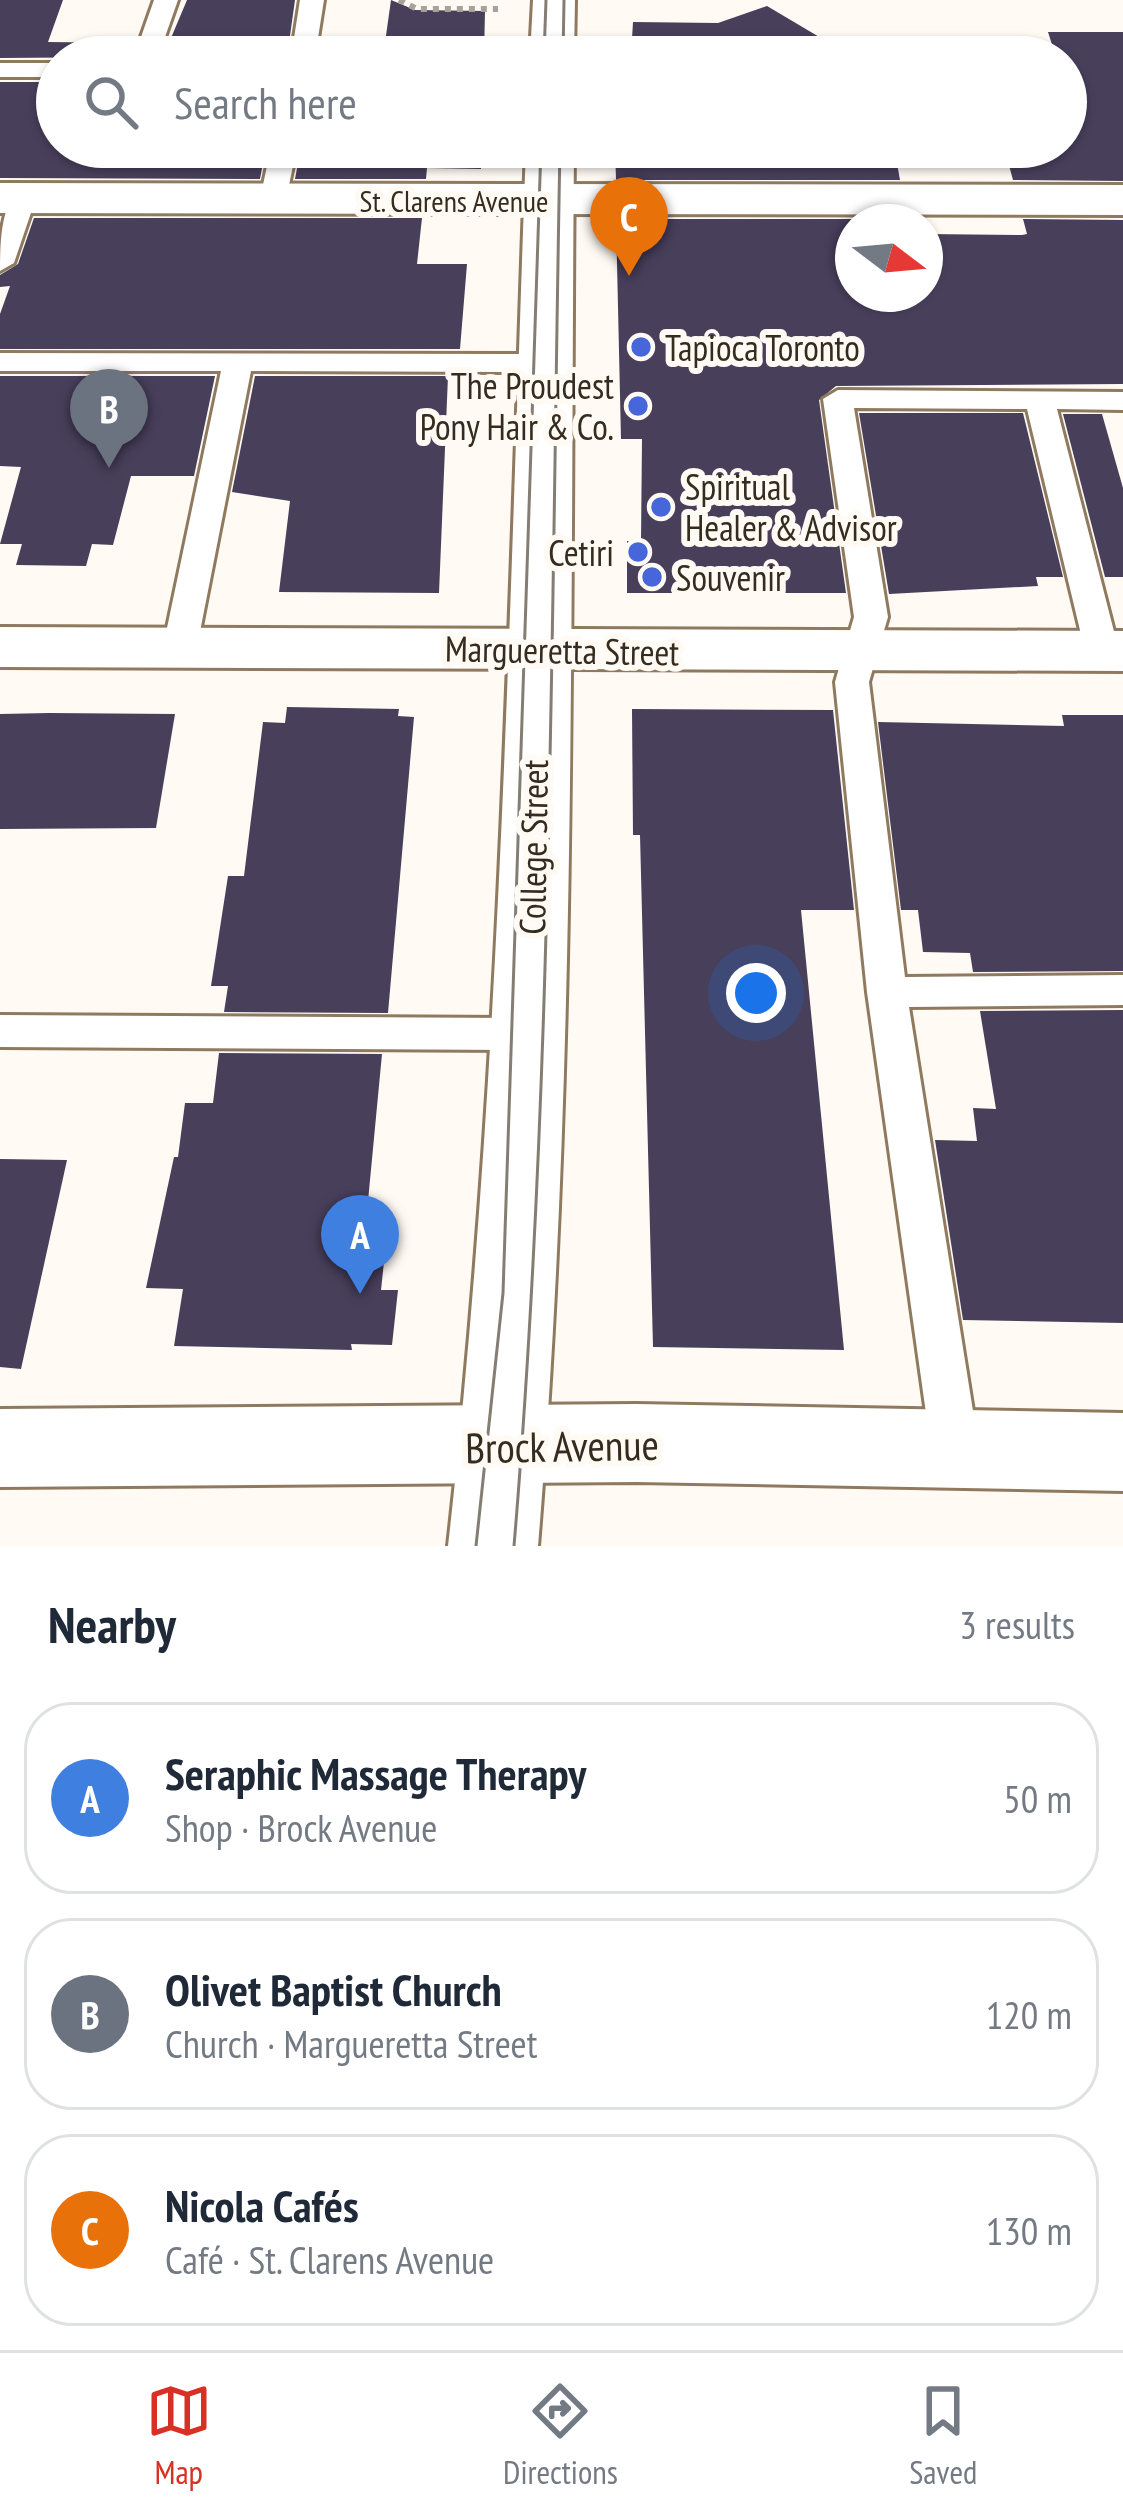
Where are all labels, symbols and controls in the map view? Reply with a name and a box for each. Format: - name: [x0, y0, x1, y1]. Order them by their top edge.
- search box: [36, 36, 1087, 168]
- icon: search: [78, 69, 144, 135]
- text: Search here: [174, 73, 357, 131]
- pin: C: [590, 177, 668, 276]
- street label: St. Clarens Avenue: [360, 181, 548, 220]
- north arrow: [835, 204, 943, 312]
- place label: Tapioca Toronto: [665, 324, 860, 371]
- marker: Tapioca Toronto: [628, 334, 654, 360]
- place label: The Proudest Pony Hair & Co.: [420, 362, 614, 450]
- pin: B: [70, 369, 148, 468]
- marker: The Proudest Pony Hair & Co.: [625, 393, 651, 419]
- place label: Spiritual Healer & Advisor: [685, 463, 897, 551]
- marker: Spiritual Healer & Advisor: [648, 494, 674, 520]
- place label: Cetiri: [548, 529, 614, 576]
- marker: Cetiri: [625, 539, 651, 565]
- place label: Souvenir: [676, 554, 785, 601]
- marker: Souvenir: [639, 564, 665, 590]
- street label: Margueretta Street: [444, 624, 680, 676]
- street label: College Street: [508, 759, 558, 935]
- your location: [726, 963, 786, 1023]
- pin: A: [321, 1195, 399, 1294]
- street label: Brock Avenue: [465, 1417, 659, 1475]
- text: Nearby: [48, 1591, 176, 1657]
- text: 3 results: [959, 1599, 1075, 1650]
- text: Seraphic Massage Therapy: [165, 1744, 586, 1802]
- text: A: [80, 1773, 100, 1824]
- text: 50 m: [1003, 1773, 1072, 1824]
- text: Shop · Brock Avenue: [165, 1802, 437, 1853]
- text: Olivet Baptist Church: [165, 1960, 502, 2018]
- text: B: [80, 1989, 100, 2040]
- text: 120 m: [986, 1989, 1072, 2040]
- text: Church · Margueretta Street: [165, 2018, 537, 2069]
- text: Nicola Cafés: [165, 2176, 359, 2234]
- text: C: [81, 2205, 99, 2256]
- text: 130 m: [986, 2205, 1072, 2256]
- text: Café · St. Clarens Avenue: [165, 2234, 494, 2285]
- tab: Map: [146, 2378, 212, 2493]
- tab: Directions: [503, 2378, 618, 2493]
- tab: Saved: [909, 2378, 977, 2493]

